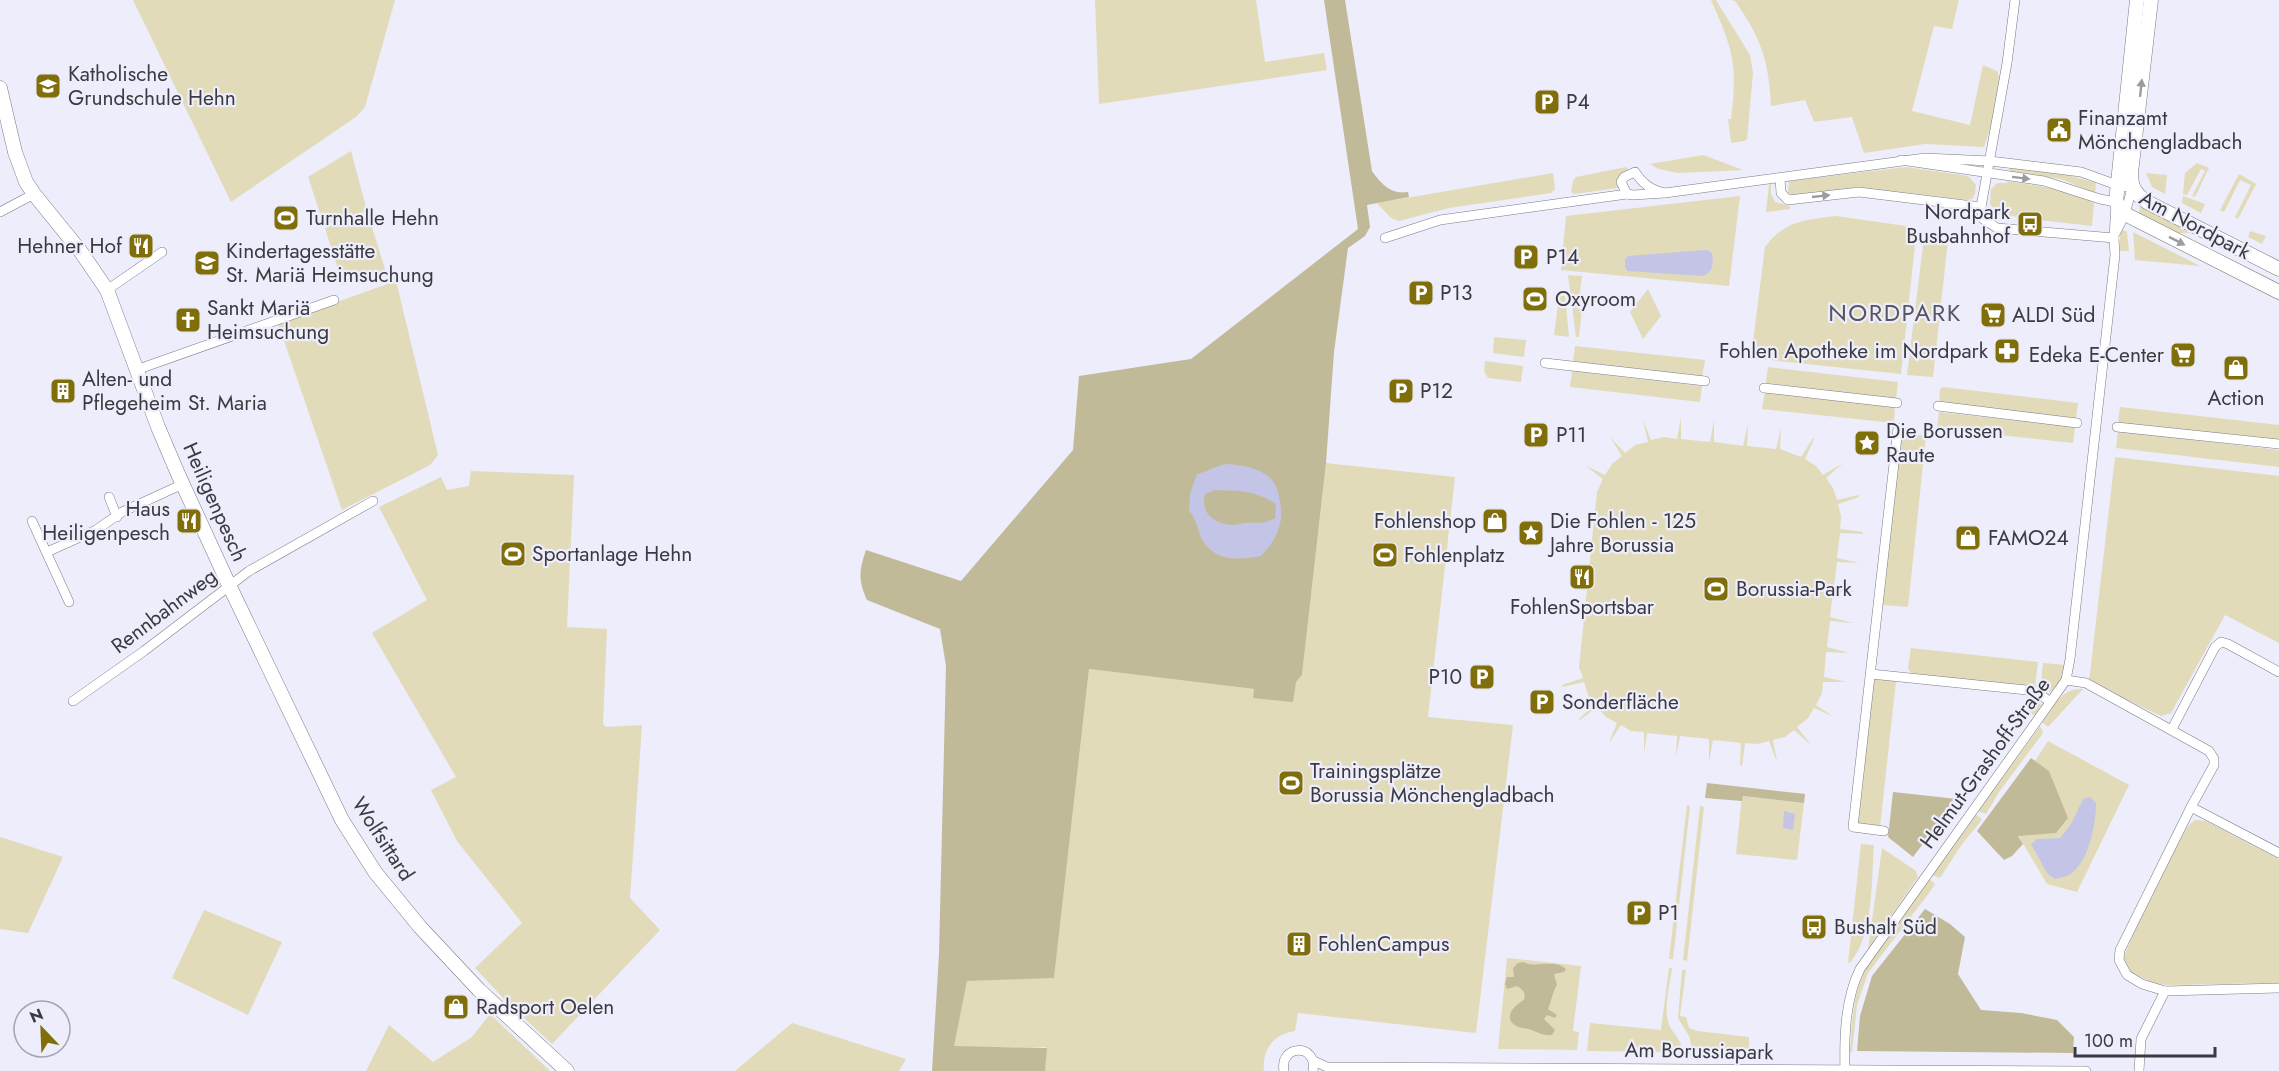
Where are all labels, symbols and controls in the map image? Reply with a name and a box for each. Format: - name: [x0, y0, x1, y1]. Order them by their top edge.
- place label: Katholische Grundschule Hehn: [68, 59, 236, 113]
- school or university icon: Katholische Grundschule Hehn: [33, 71, 63, 101]
- one-way arrow: [2136, 79, 2146, 98]
- parking icon: P4: [1532, 87, 1562, 117]
- place label: P4: [1566, 87, 1590, 117]
- place label: Finanzamt Mönchengladbach: [2078, 103, 2242, 157]
- public building icon: Finanzamt Mönchengladbach: [2044, 115, 2074, 145]
- one-way arrow: [2012, 173, 2031, 182]
- street label: Am Nordpark: [2134, 183, 2257, 267]
- one-way arrow: [1812, 192, 1831, 201]
- place label: Nordpark Busbahnhof: [1906, 197, 2011, 251]
- sports icon: Turnhalle Hehn: [271, 203, 301, 233]
- place label: Turnhalle Hehn: [306, 203, 439, 233]
- bus stop icon: Nordpark Busbahnhof: [2015, 209, 2045, 239]
- place label: Hehner Hof: [17, 231, 123, 261]
- restaurant icon: Hehner Hof: [126, 231, 156, 261]
- place label: Kindertagesstätte St. Mariä Heimsuchung: [226, 236, 434, 290]
- one-way arrow: [2168, 236, 2185, 245]
- parking icon: P14: [1511, 242, 1541, 272]
- place label: P14: [1546, 242, 1579, 272]
- school or university icon: Kindertagesstätte St. Mariä Heimsuchung: [192, 248, 222, 278]
- parking icon: P13: [1406, 278, 1436, 308]
- place label: P13: [1440, 278, 1472, 308]
- sports icon: Oxyroom: [1520, 284, 1550, 314]
- place label: Oxyroom: [1555, 284, 1636, 314]
- place label: Sankt Mariä Heimsuchung: [207, 293, 329, 347]
- district label: NORDPARK: [1828, 295, 1962, 330]
- supermarket icon: ALDI Süd: [1978, 300, 2008, 330]
- place label: ALDI Süd: [2012, 300, 2096, 330]
- church icon: Sankt Mariä Heimsuchung: [173, 305, 203, 335]
- place label: Fohlen Apotheke im Nordpark: [1719, 336, 1989, 366]
- pharmacy icon: Fohlen Apotheke im Nordpark: [1992, 336, 2022, 366]
- place label: Edeka E-Center: [2029, 340, 2165, 370]
- supermarket icon: Edeka E-Center: [2168, 340, 2198, 370]
- shop icon: Action: [2221, 353, 2251, 383]
- place label: Alten- und Pflegeheim St. Maria: [82, 364, 267, 418]
- building icon: Alten- und Pflegeheim St. Maria: [48, 376, 78, 406]
- parking icon: P12: [1386, 376, 1416, 406]
- place label: P12: [1420, 376, 1453, 406]
- place label: Action: [2208, 383, 2264, 413]
- place label: Die Borussen Raute: [1886, 416, 2003, 470]
- parking icon: P11: [1521, 420, 1551, 450]
- place label: P11: [1556, 420, 1586, 450]
- place icon: Die Borussen Raute: [1852, 428, 1882, 458]
- street label: Heiligenpesch: [175, 438, 255, 566]
- place label: Haus Heiligenpesch: [42, 494, 170, 548]
- restaurant icon: Haus Heiligenpesch: [174, 506, 204, 536]
- place label: Fohlenshop: [1374, 506, 1476, 536]
- shop icon: Fohlenshop: [1480, 506, 1510, 536]
- place label: Die Fohlen - 125 Jahre Borussia: [1547, 506, 1696, 560]
- place icon: Die Fohlen - 125 Jahre Borussia: [1516, 518, 1546, 548]
- shop icon: FAMO24: [1953, 523, 1983, 553]
- place label: FAMO24: [1988, 523, 2069, 553]
- sports icon: Sportanlage Hehn: [498, 539, 528, 569]
- place label: Sportanlage Hehn: [532, 539, 692, 569]
- sports icon: Fohlenplatz: [1370, 540, 1400, 570]
- place label: Fohlenplatz: [1404, 540, 1505, 570]
- street label: Rennbahnweg: [105, 561, 223, 661]
- restaurant icon: FohlenSportsbar: [1567, 562, 1597, 592]
- sports icon: Borussia-Park: [1701, 574, 1731, 604]
- place label: Borussia-Park: [1736, 574, 1852, 604]
- place label: FohlenSportsbar: [1510, 592, 1655, 622]
- place label: P10: [1428, 662, 1462, 692]
- parking icon: P10: [1467, 662, 1497, 692]
- street label: Helmut-Grashoff-Straße: [1913, 671, 2057, 855]
- parking icon: Sonderfläche: [1527, 687, 1557, 717]
- place label: Sonderfläche: [1562, 687, 1679, 717]
- place label: Trainingsplätze Borussia Mönchengladbach: [1310, 756, 1555, 810]
- sports icon: Trainingsplätze Borussia Mönchengladbach: [1276, 768, 1306, 798]
- street label: Wolfsittard: [345, 791, 421, 887]
- parking icon: P1: [1624, 898, 1654, 928]
- place label: P1: [1658, 898, 1679, 928]
- bus stop icon: Bushalt Süd: [1799, 912, 1829, 942]
- place label: Bushalt Süd: [1834, 912, 1937, 942]
- building icon: FohlenCampus: [1284, 929, 1314, 959]
- place label: FohlenCampus: [1318, 929, 1449, 959]
- shop icon: Radsport Oelen: [441, 992, 471, 1022]
- place label: Radsport Oelen: [476, 992, 614, 1022]
- north arrow: [12, 999, 72, 1059]
- text: N: [26, 1003, 47, 1029]
- scale bar: [2075, 1020, 2214, 1058]
- text: 100 m: [2084, 1028, 2133, 1054]
- street label: Am Borussiapark: [1624, 1035, 1774, 1067]

